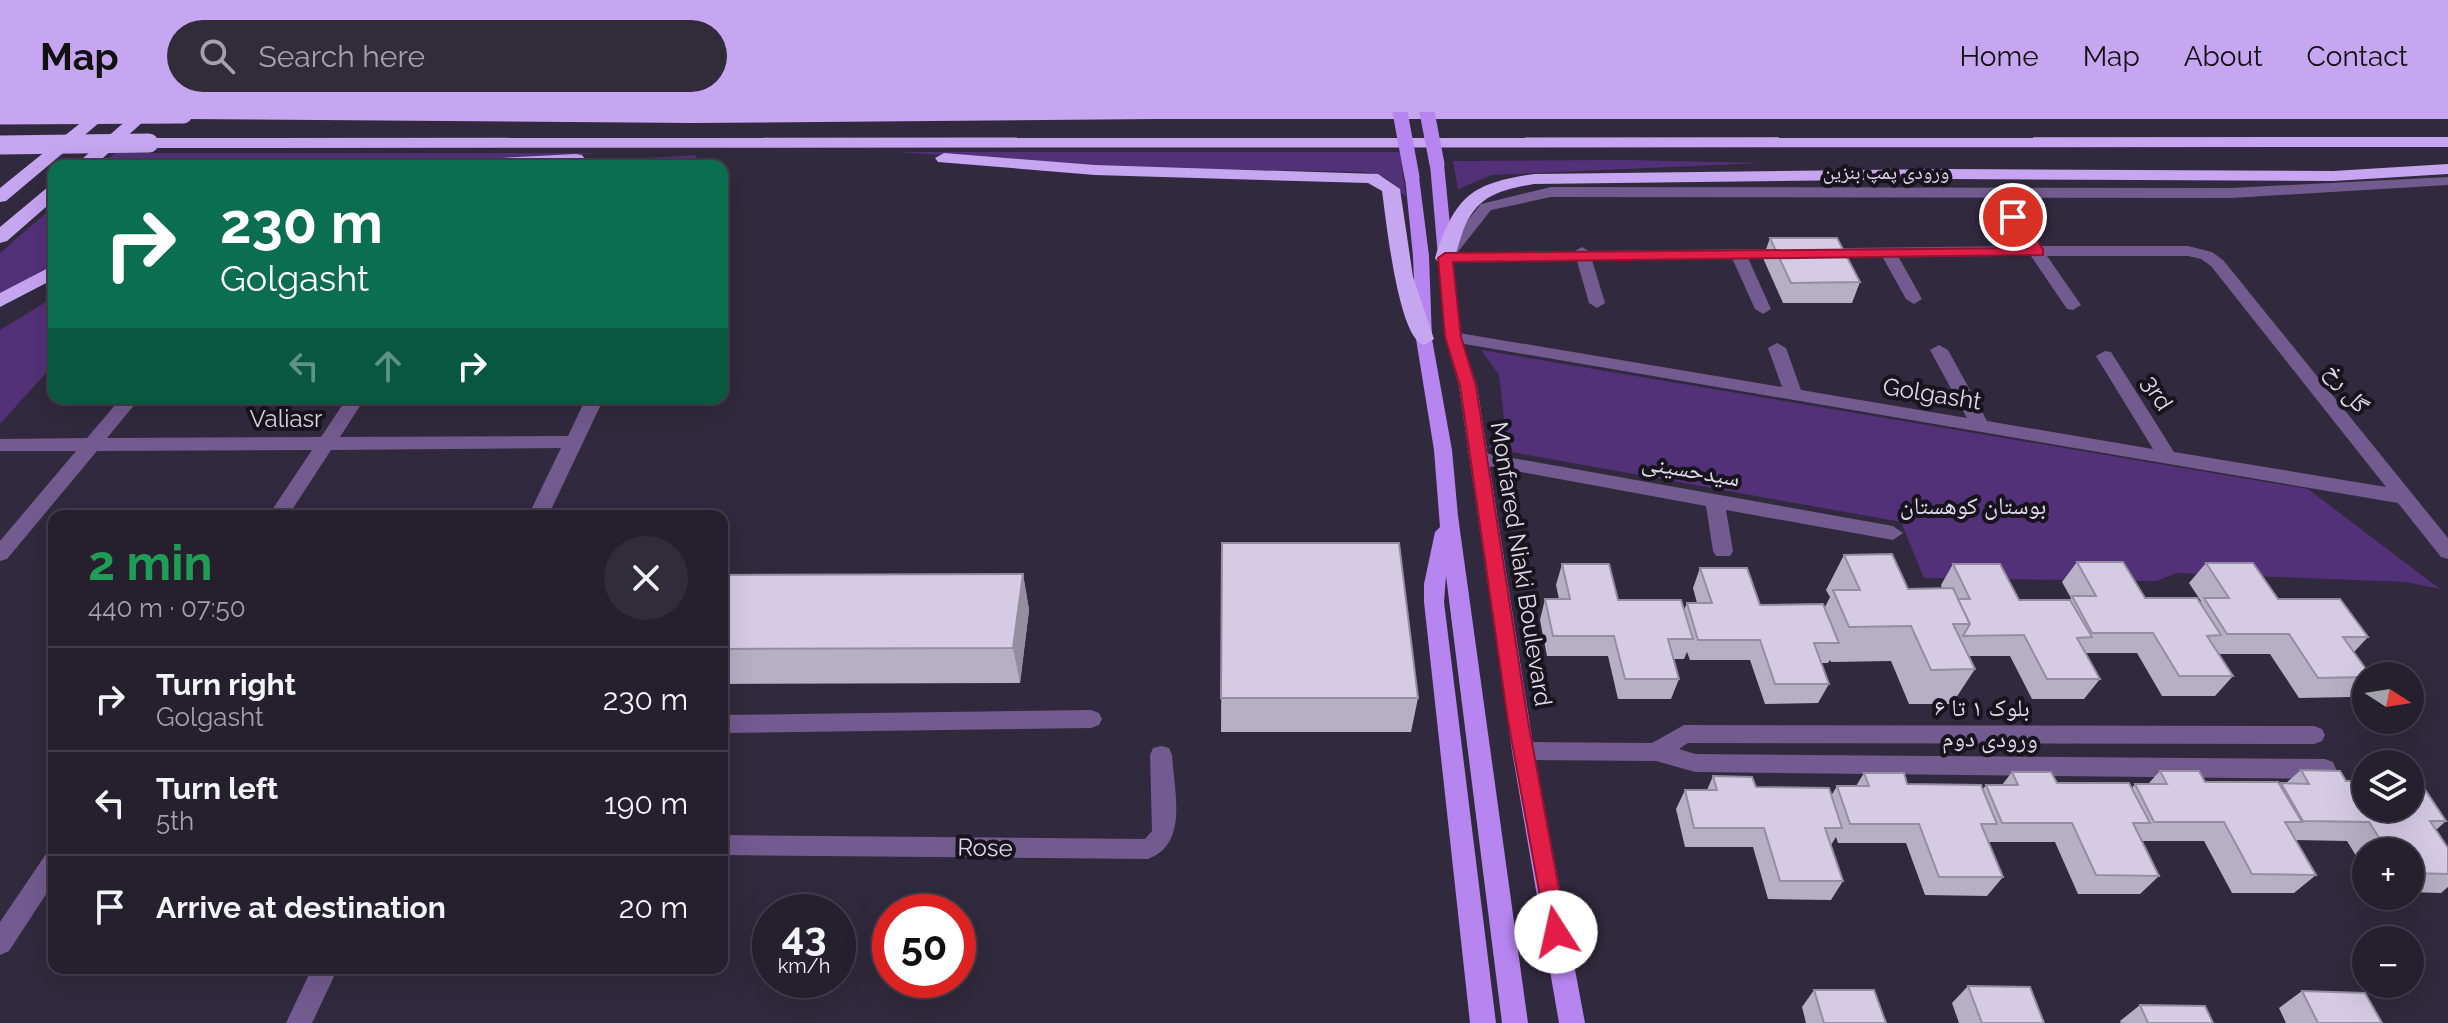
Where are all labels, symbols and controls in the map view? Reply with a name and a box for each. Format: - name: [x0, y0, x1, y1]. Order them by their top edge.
- search box: [167, 20, 727, 92]
- text: Map: [40, 34, 119, 79]
- icon: search: [195, 34, 239, 78]
- text: Search here: [259, 39, 425, 74]
- text: Home: [1959, 40, 2039, 73]
- text: Map: [2083, 40, 2140, 73]
- text: About: [2184, 40, 2263, 73]
- text: Contact: [2307, 40, 2408, 73]
- street label: ورودی پمپ بنزین: [1823, 160, 1949, 184]
- pin: [1979, 183, 2047, 251]
- text: 230 m: [220, 190, 383, 256]
- icon: right: [88, 192, 192, 296]
- icon: arrive: [1991, 195, 2035, 239]
- text: Golgasht: [220, 257, 369, 299]
- icon: left: [282, 344, 326, 388]
- icon: ahead: [366, 344, 410, 388]
- icon: right: [450, 344, 494, 388]
- street label: گل رخ: [2318, 357, 2376, 419]
- street label: 3rd: [2136, 370, 2179, 416]
- street label: Golgasht: [1881, 371, 1983, 416]
- street label: Valiasr: [250, 404, 323, 433]
- street label: Monfared Niaki Boulevard: [1485, 420, 1558, 708]
- street label: سیدحسینی: [1640, 447, 1742, 492]
- park label: بوستان کوهستان: [1900, 491, 2046, 520]
- text: 2 min: [88, 535, 213, 591]
- button: close: [604, 536, 688, 620]
- text: 440 m · 07:50: [88, 593, 246, 623]
- north arrow: [2352, 662, 2424, 734]
- map controls: [2352, 662, 2424, 998]
- text: Turn right: [156, 667, 296, 702]
- icon: right: [88, 677, 132, 721]
- text: 230 m: [603, 682, 688, 717]
- street label: بلوک ۱ تا ۶: [1934, 693, 2030, 722]
- text: Golgasht: [156, 702, 264, 732]
- street label: ورودی دوم: [1942, 723, 2038, 756]
- button: layers: [2352, 750, 2424, 822]
- text: Turn left: [156, 771, 278, 806]
- icon: left: [88, 781, 132, 825]
- text: 190 m: [604, 786, 688, 821]
- text: 5th: [156, 806, 194, 836]
- street label: Rose: [957, 833, 1013, 862]
- button: +: [2352, 838, 2424, 910]
- icon: arrive: [88, 885, 132, 929]
- text: Arrive at destination: [156, 890, 446, 925]
- text: 20 m: [619, 890, 688, 925]
- position arrow: [1514, 890, 1598, 974]
- speed limit sign: 50: [872, 894, 976, 998]
- text: 43: [781, 912, 827, 959]
- button: −: [2352, 926, 2424, 998]
- text: km/h: [778, 954, 830, 978]

